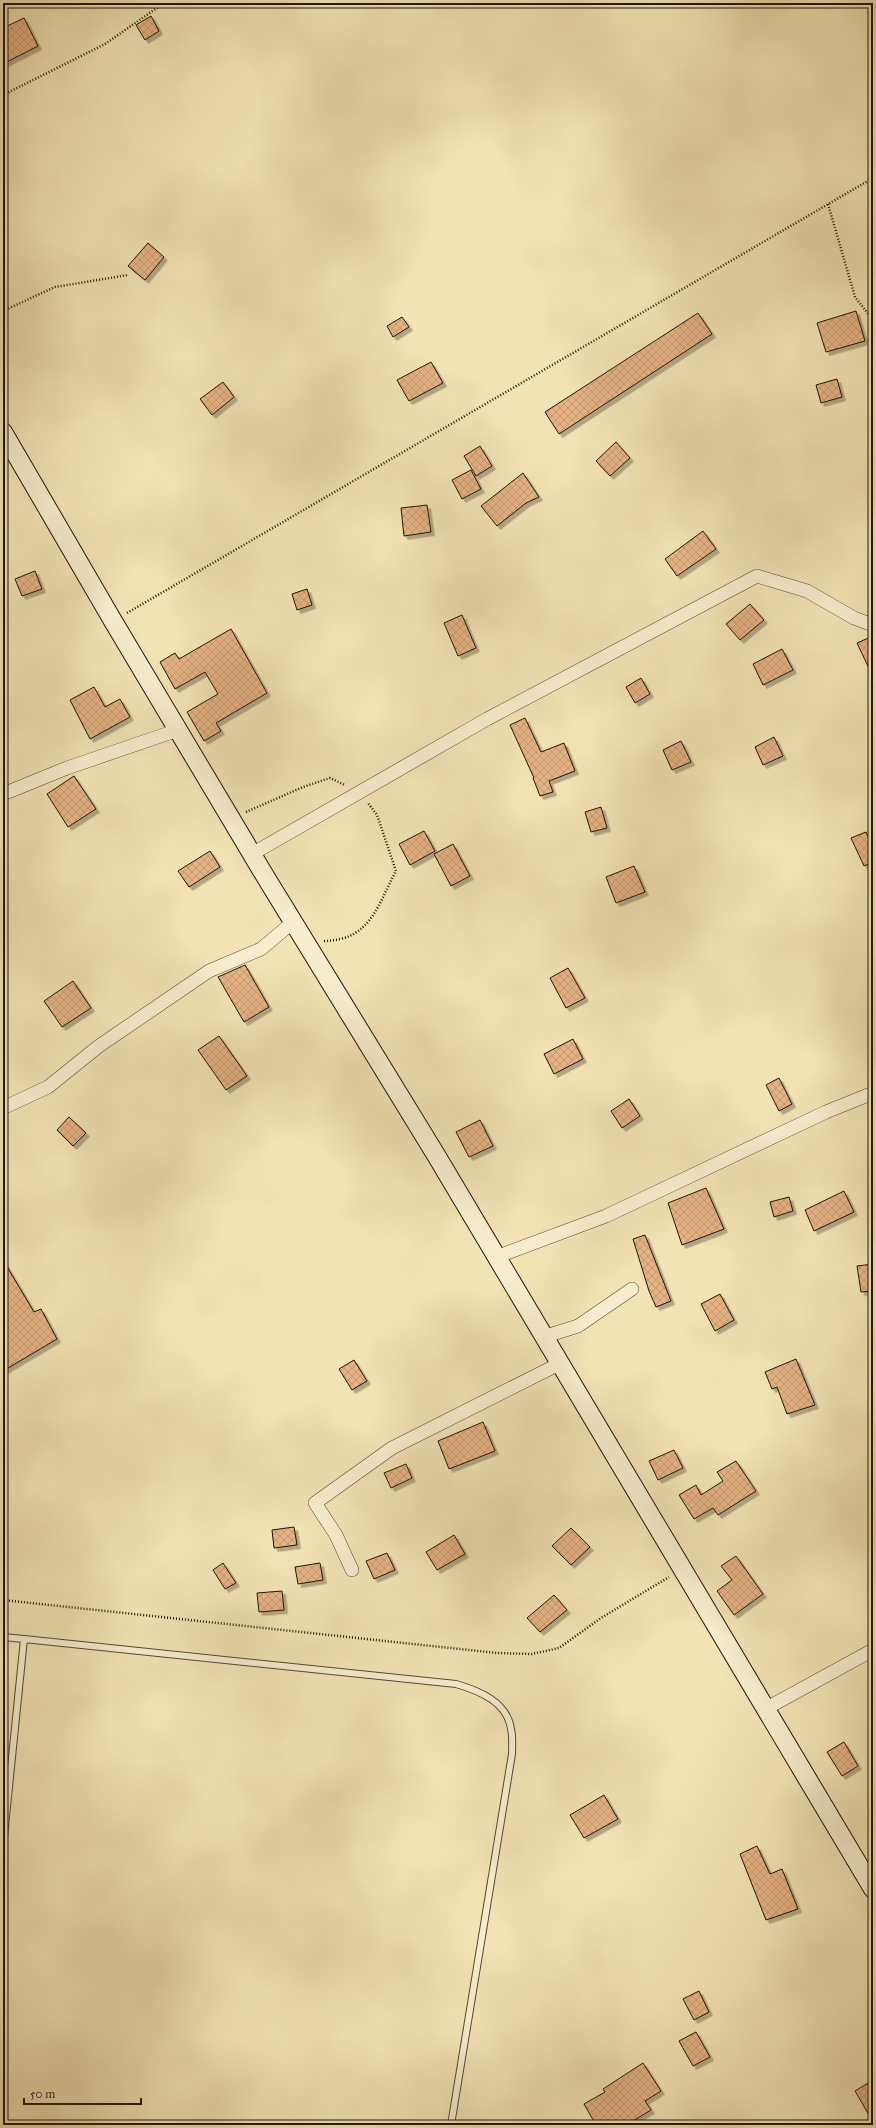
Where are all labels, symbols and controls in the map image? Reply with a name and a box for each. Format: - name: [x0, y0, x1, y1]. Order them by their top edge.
- scale bar: [24, 2080, 141, 2106]
- text: 50 m: [30, 2087, 55, 2101]

